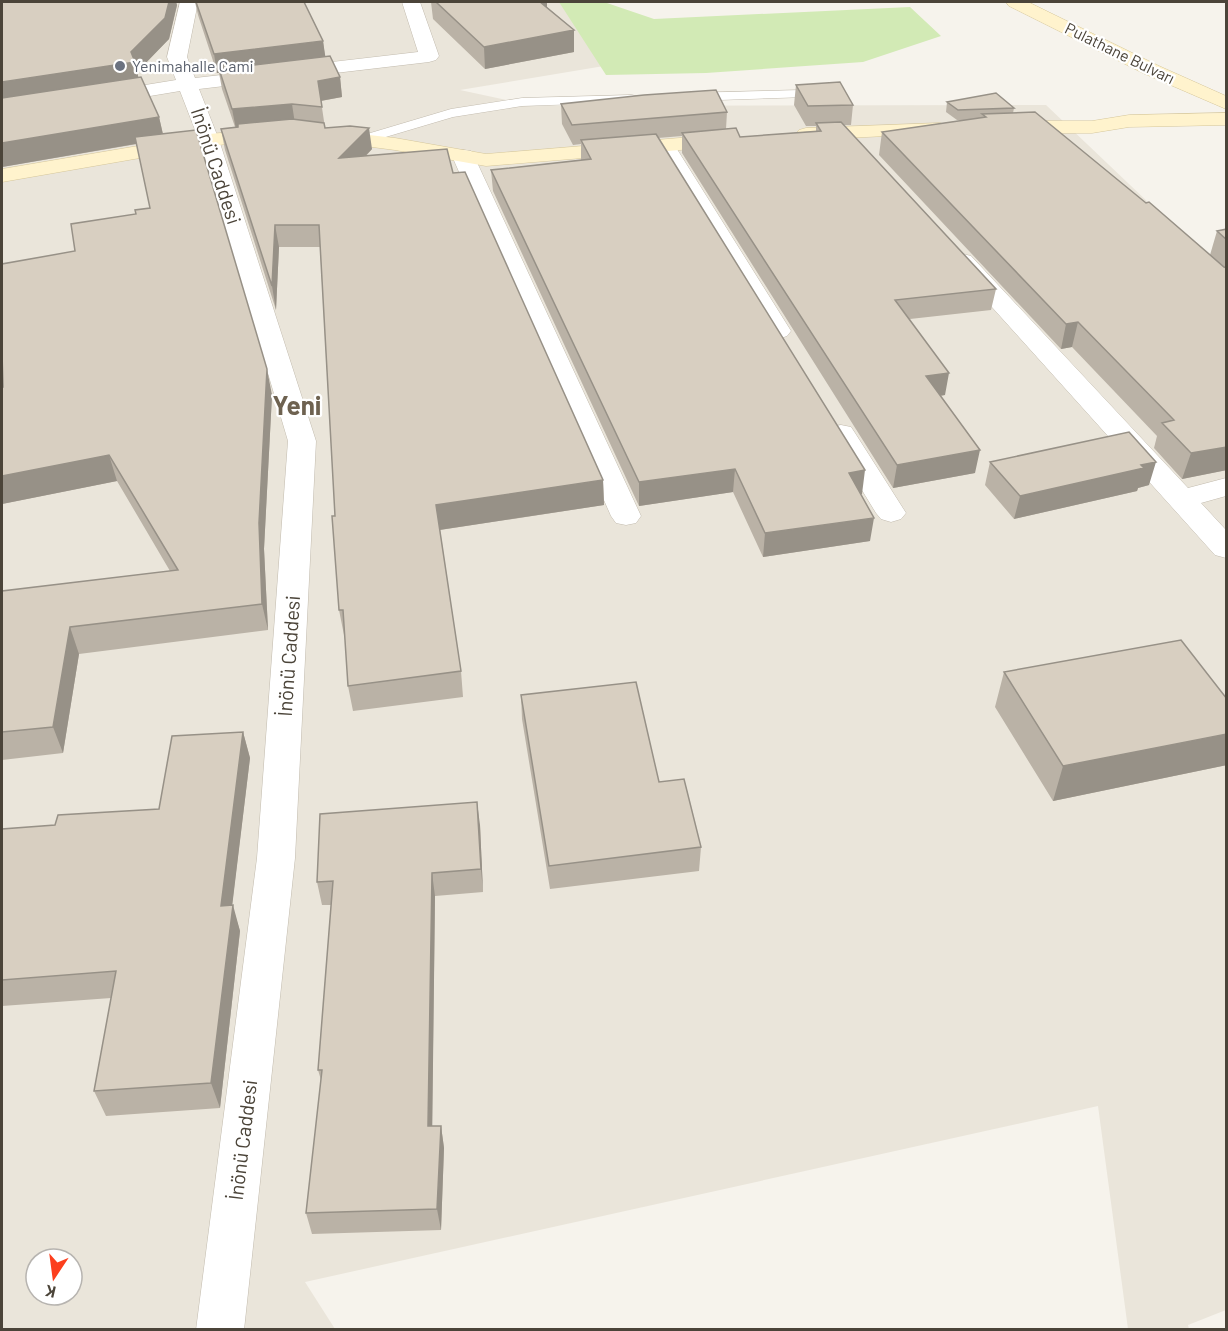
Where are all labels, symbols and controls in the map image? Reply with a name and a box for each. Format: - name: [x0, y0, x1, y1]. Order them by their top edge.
- street label: Pulathane Bulvarı: [1062, 18, 1178, 87]
- place label: Yenimahalle Cami: [132, 56, 254, 75]
- marker: Yenimahalle Cami: [113, 59, 127, 73]
- street label: İnönü Caddesi: [187, 104, 247, 227]
- district label: Yeni: [272, 389, 322, 420]
- street label: İnönü Caddesi: [272, 595, 304, 717]
- street label: İnönü Caddesi: [223, 1078, 261, 1202]
- north arrow: [24, 1247, 84, 1307]
- text: K: [43, 1282, 58, 1302]

